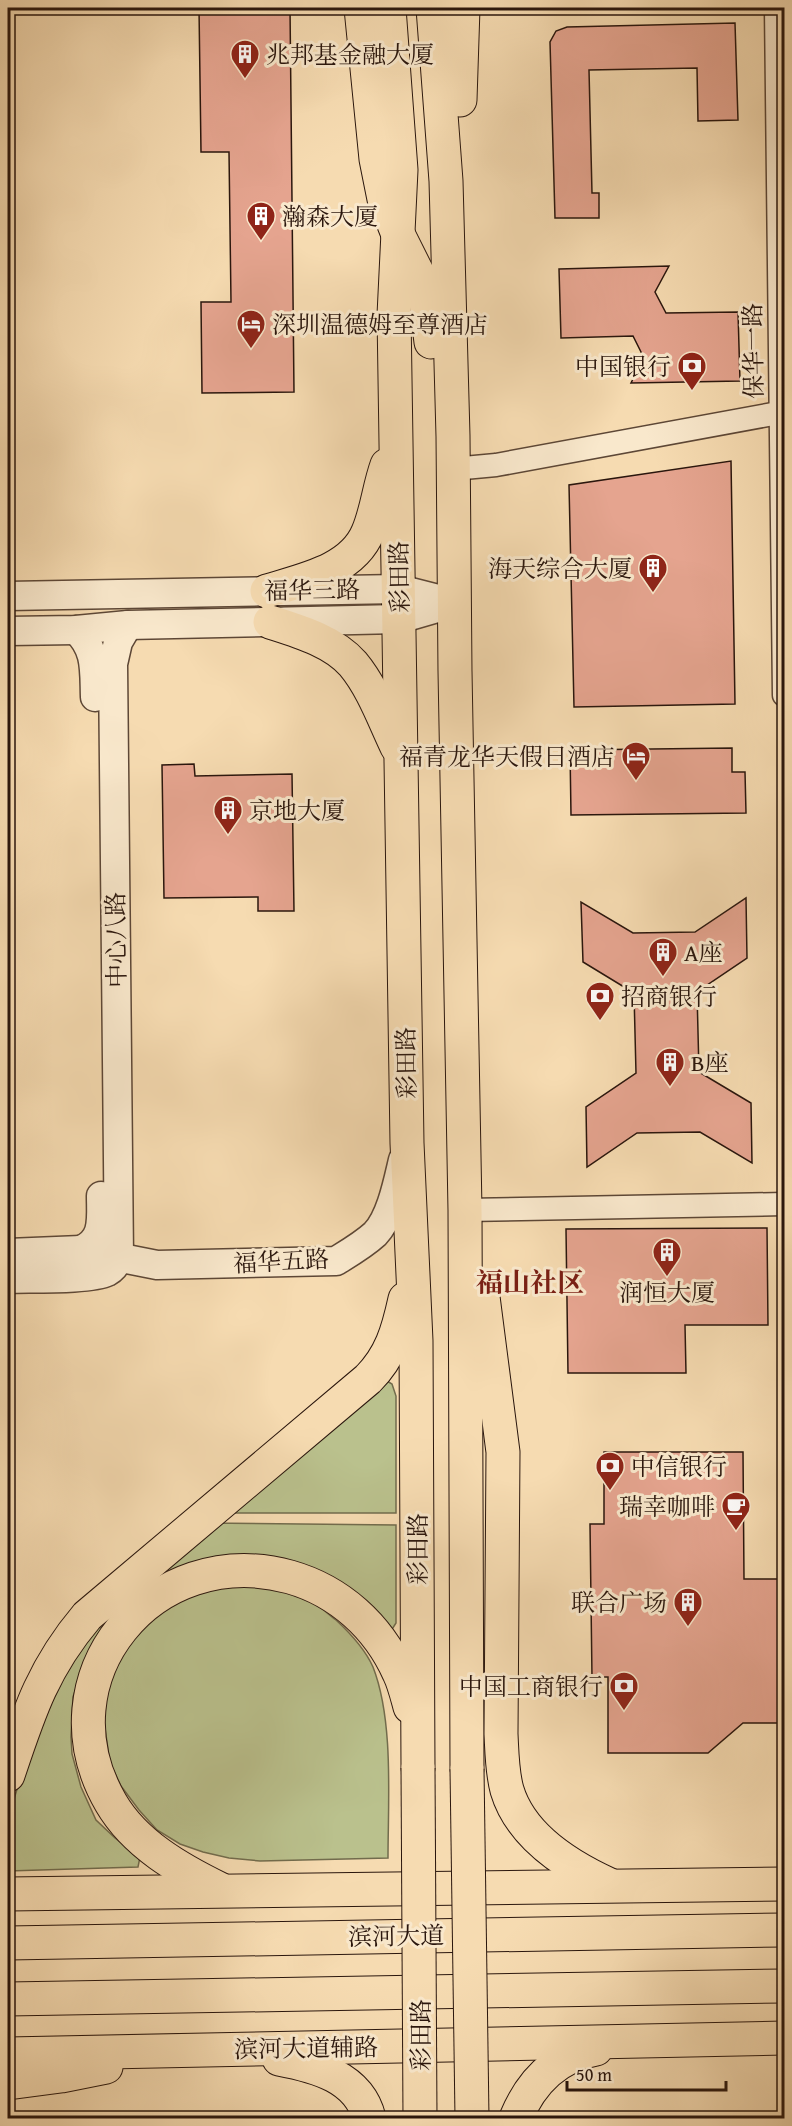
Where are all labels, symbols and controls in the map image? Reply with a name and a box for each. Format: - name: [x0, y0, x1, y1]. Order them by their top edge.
- place label: 兆邦基金融大厦: [266, 37, 434, 72]
- building icon: 兆邦基金融大厦: [229, 38, 261, 80]
- place label: 瀚森大厦: [282, 199, 378, 234]
- building icon: 瀚森大厦: [245, 200, 277, 242]
- street label: 保华一路: [735, 303, 771, 399]
- place label: 深圳温德姆至尊酒店: [272, 307, 488, 342]
- hotel icon: 深圳温德姆至尊酒店: [235, 308, 267, 350]
- place label: 中国银行: [575, 349, 671, 384]
- bank icon: 中国银行: [676, 350, 708, 392]
- street label: 彩田路: [381, 541, 417, 613]
- place label: 海天综合大厦: [488, 551, 632, 586]
- building icon: 海天综合大厦: [637, 552, 669, 594]
- street label: 福华三路: [264, 572, 360, 608]
- place label: 福青龙华天假日酒店: [399, 739, 615, 774]
- hotel icon: 福青龙华天假日酒店: [620, 740, 652, 782]
- place label: 京地大厦: [249, 793, 345, 828]
- building icon: 京地大厦: [212, 794, 244, 836]
- street label: 中心八路: [98, 892, 134, 988]
- place label: A座: [684, 935, 723, 970]
- building icon: A座: [647, 936, 679, 978]
- place label: 招商银行: [621, 979, 717, 1014]
- bank icon: 招商银行: [584, 980, 616, 1022]
- street label: 彩田路: [388, 1027, 424, 1099]
- place label: B座: [691, 1045, 729, 1080]
- building icon: B座: [654, 1046, 686, 1088]
- building icon: 润恒大厦: [651, 1236, 683, 1278]
- street label: 福华五路: [232, 1241, 330, 1281]
- district label: 福山社区: [476, 1262, 584, 1302]
- place label: 润恒大厦: [619, 1275, 715, 1310]
- place label: 中信银行: [631, 1449, 727, 1484]
- bank icon: 中信银行: [594, 1450, 626, 1492]
- place label: 瑞幸咖啡: [619, 1489, 715, 1524]
- cafe icon: 瑞幸咖啡: [720, 1490, 752, 1532]
- street label: 彩田路: [400, 1513, 435, 1585]
- place label: 联合广场: [571, 1585, 667, 1620]
- building icon: 联合广场: [672, 1586, 704, 1628]
- place label: 中国工商银行: [459, 1669, 603, 1704]
- bank icon: 中国工商银行: [608, 1670, 640, 1712]
- street label: 滨河大道: [348, 1918, 444, 1954]
- street label: 彩田路: [403, 1999, 438, 2071]
- street label: 滨河大道辅路: [234, 2029, 378, 2067]
- scale bar: [567, 2054, 726, 2092]
- text: 50 m: [576, 2061, 612, 2088]

